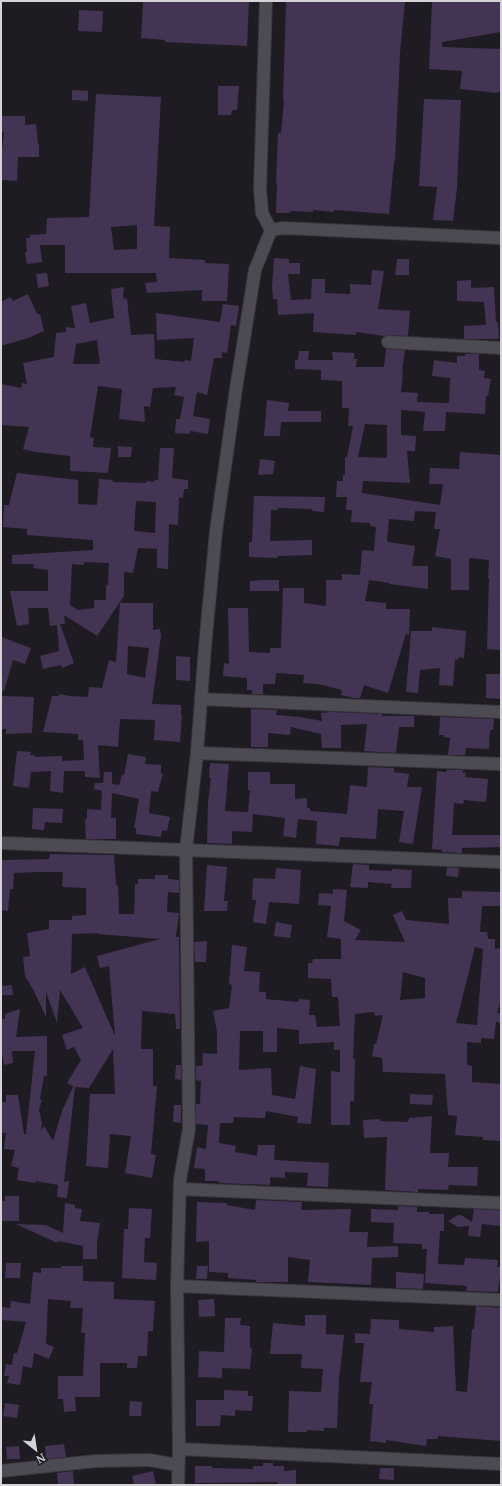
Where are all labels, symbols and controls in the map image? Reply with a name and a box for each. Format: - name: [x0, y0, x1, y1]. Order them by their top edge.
- north arrow: [16, 1430, 56, 1470]
- text: N: [33, 1451, 48, 1467]

